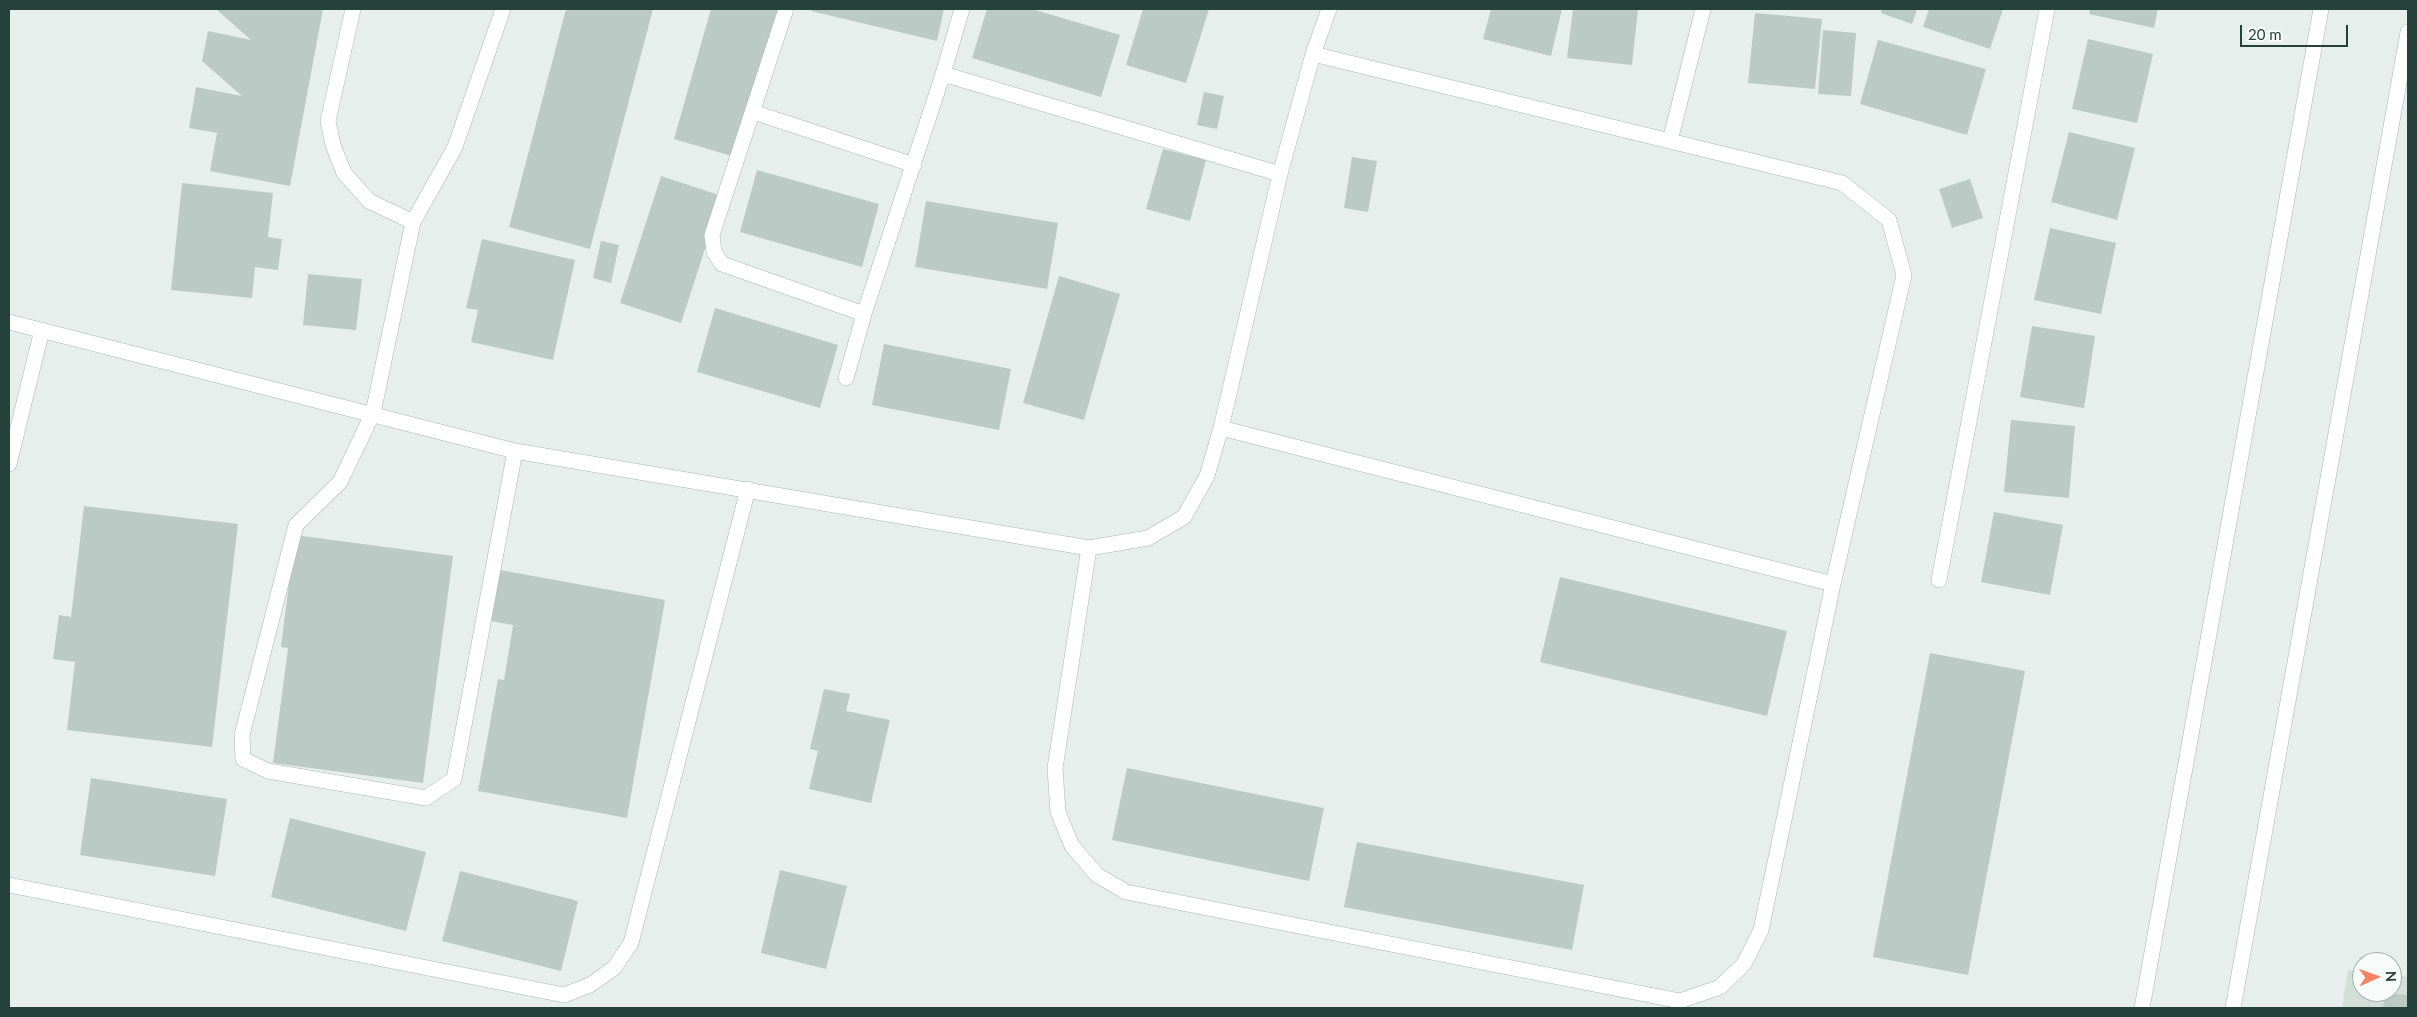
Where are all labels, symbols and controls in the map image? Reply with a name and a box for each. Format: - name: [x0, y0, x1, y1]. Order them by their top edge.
- scale bar: [2242, 15, 2350, 47]
- text: 20 m: [2248, 25, 2282, 43]
- north arrow: [2352, 952, 2402, 1002]
- text: N: [2383, 971, 2400, 982]

